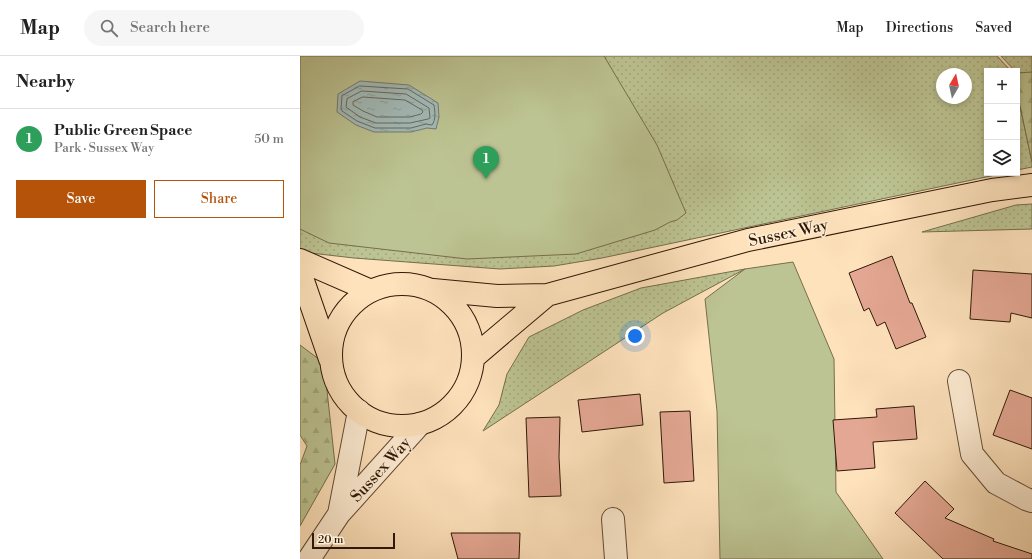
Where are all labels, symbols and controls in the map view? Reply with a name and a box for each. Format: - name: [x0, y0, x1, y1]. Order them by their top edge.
- search box: [84, 10, 364, 46]
- text: Map: [20, 16, 60, 40]
- icon: search: [98, 17, 120, 39]
- text: Search here: [130, 18, 210, 37]
- text: Map: [836, 19, 864, 37]
- text: Directions: [886, 19, 953, 37]
- text: Saved: [975, 19, 1012, 37]
- north arrow: [936, 68, 972, 104]
- map controls: [984, 68, 1020, 176]
- button: +: [984, 68, 1020, 104]
- text: Nearby: [16, 71, 75, 93]
- button: −: [984, 104, 1020, 140]
- text: Public Green Space: [54, 121, 192, 140]
- text: 1: [26, 131, 32, 147]
- text: 50 m: [254, 131, 284, 147]
- text: Park · Sussex Way: [54, 140, 154, 156]
- button: layers: [984, 140, 1020, 176]
- pin: 1: [473, 146, 499, 179]
- button: Save: [16, 180, 146, 218]
- button: Share: [154, 180, 284, 218]
- street label: Sussex Way: [747, 215, 830, 251]
- your location: [625, 326, 645, 346]
- street label: Sussex Way: [346, 433, 415, 506]
- scale bar: [312, 531, 395, 550]
- text: 20 m: [318, 533, 343, 547]

